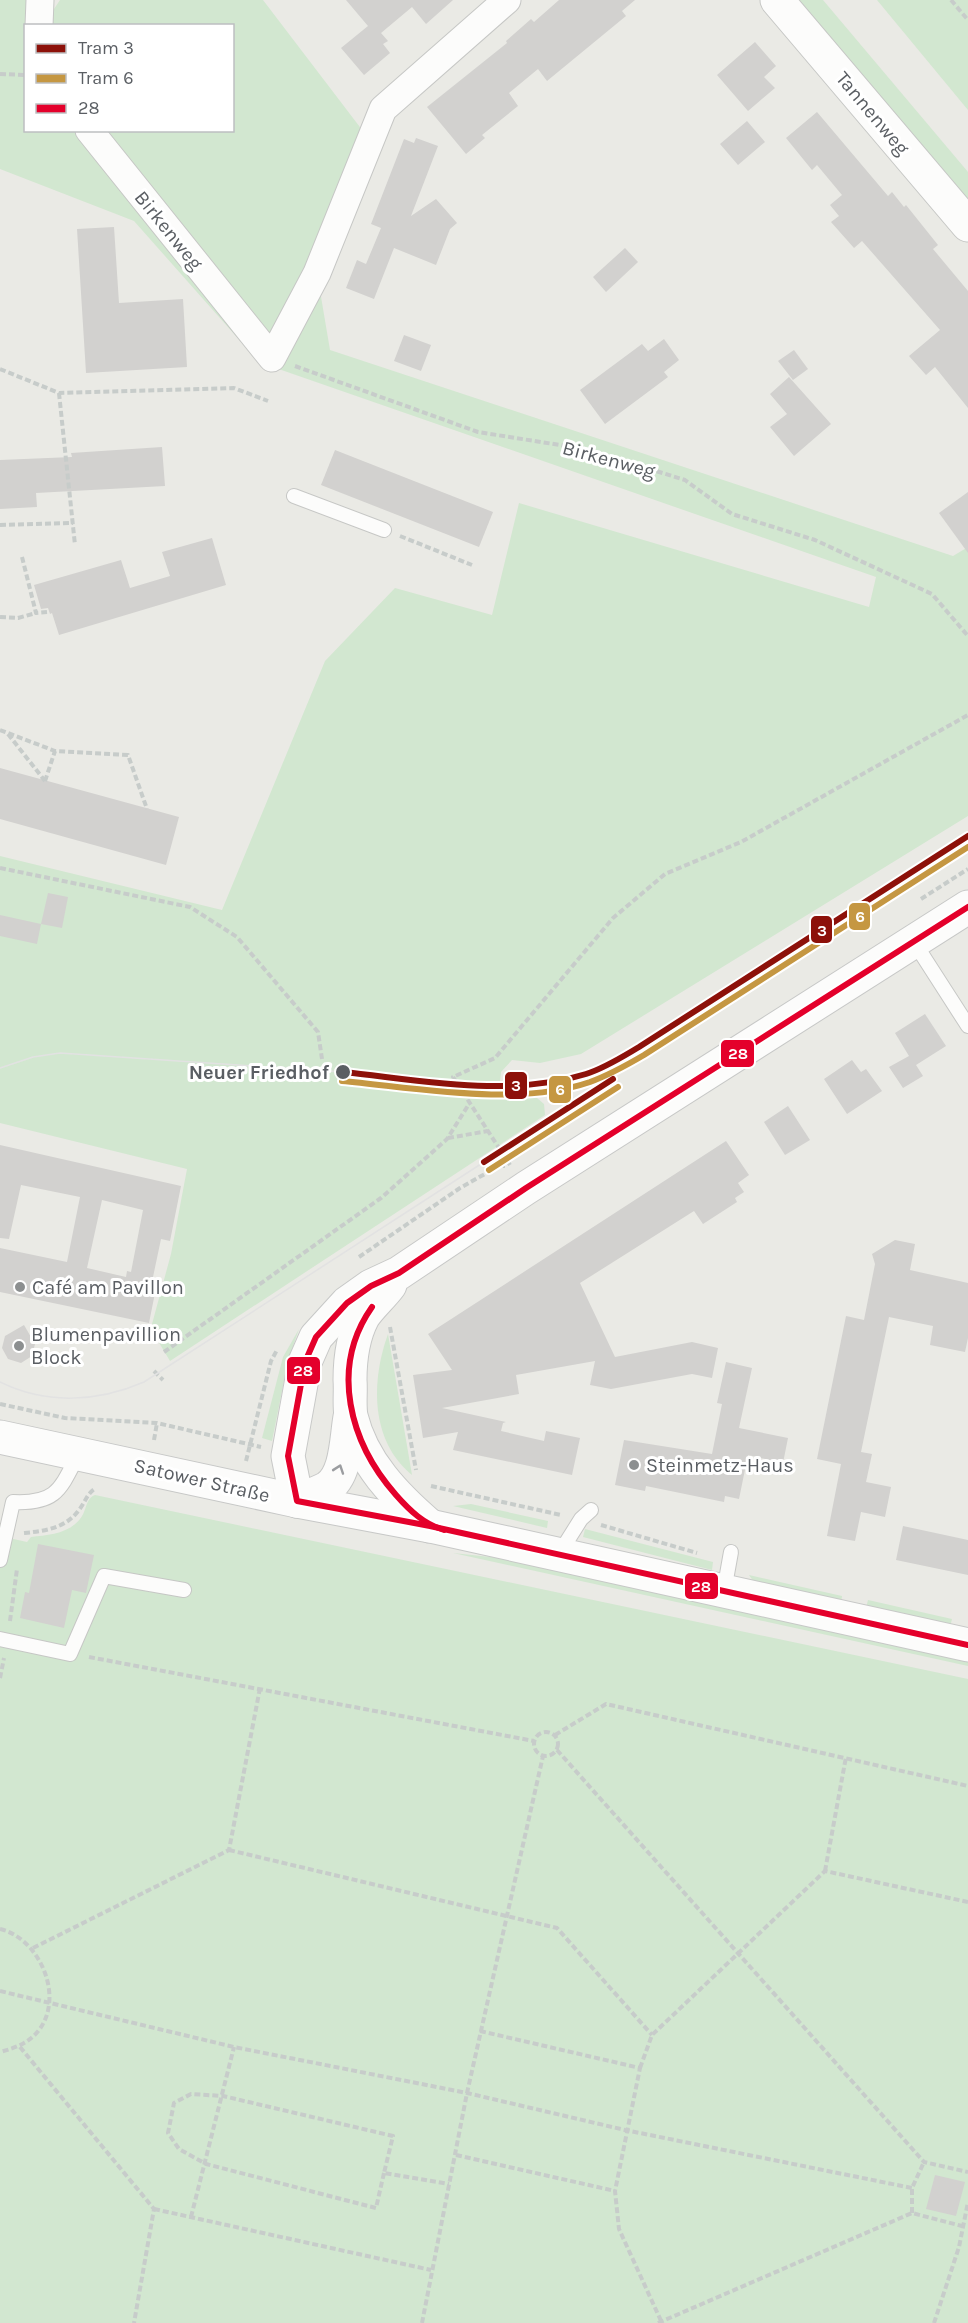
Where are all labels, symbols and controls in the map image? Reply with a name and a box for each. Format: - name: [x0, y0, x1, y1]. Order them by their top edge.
- legend: [24, 24, 234, 132]
- text: Tram 3: [78, 37, 134, 59]
- text: Tram 6: [78, 67, 134, 89]
- street label: Tannenweg: [831, 67, 914, 160]
- text: 28: [78, 97, 100, 119]
- street label: Birkenweg: [130, 186, 208, 275]
- street label: Birkenweg: [560, 436, 658, 483]
- line badge: 6: [848, 902, 871, 931]
- text: 6: [855, 907, 865, 926]
- line badge: 3: [810, 915, 833, 944]
- text: 3: [817, 921, 827, 940]
- line badge: 28: [720, 1039, 755, 1068]
- text: 28: [728, 1044, 748, 1063]
- place label: Neuer Friedhof: [189, 1061, 330, 1084]
- marker: Neuer Friedhof: [334, 1063, 352, 1081]
- line badge: 3: [504, 1071, 528, 1100]
- line badge: 6: [548, 1075, 572, 1104]
- text: 3: [511, 1076, 521, 1095]
- text: 6: [555, 1080, 565, 1099]
- place label: Café am Pavillon: [32, 1276, 184, 1299]
- marker: Café am Pavillon: [13, 1280, 27, 1294]
- place label: Blumenpavillion Block: [31, 1323, 181, 1369]
- marker: Blumenpavillion Block: [12, 1339, 26, 1353]
- line badge: 28: [286, 1356, 321, 1385]
- text: 28: [293, 1361, 313, 1380]
- street label: Satower Straße: [132, 1454, 272, 1507]
- place label: Steinmetz-Haus: [646, 1454, 794, 1477]
- marker: Steinmetz-Haus: [627, 1458, 641, 1472]
- one-way arrow: [331, 1464, 344, 1475]
- line badge: 28: [684, 1572, 719, 1600]
- text: 28: [691, 1577, 711, 1596]

